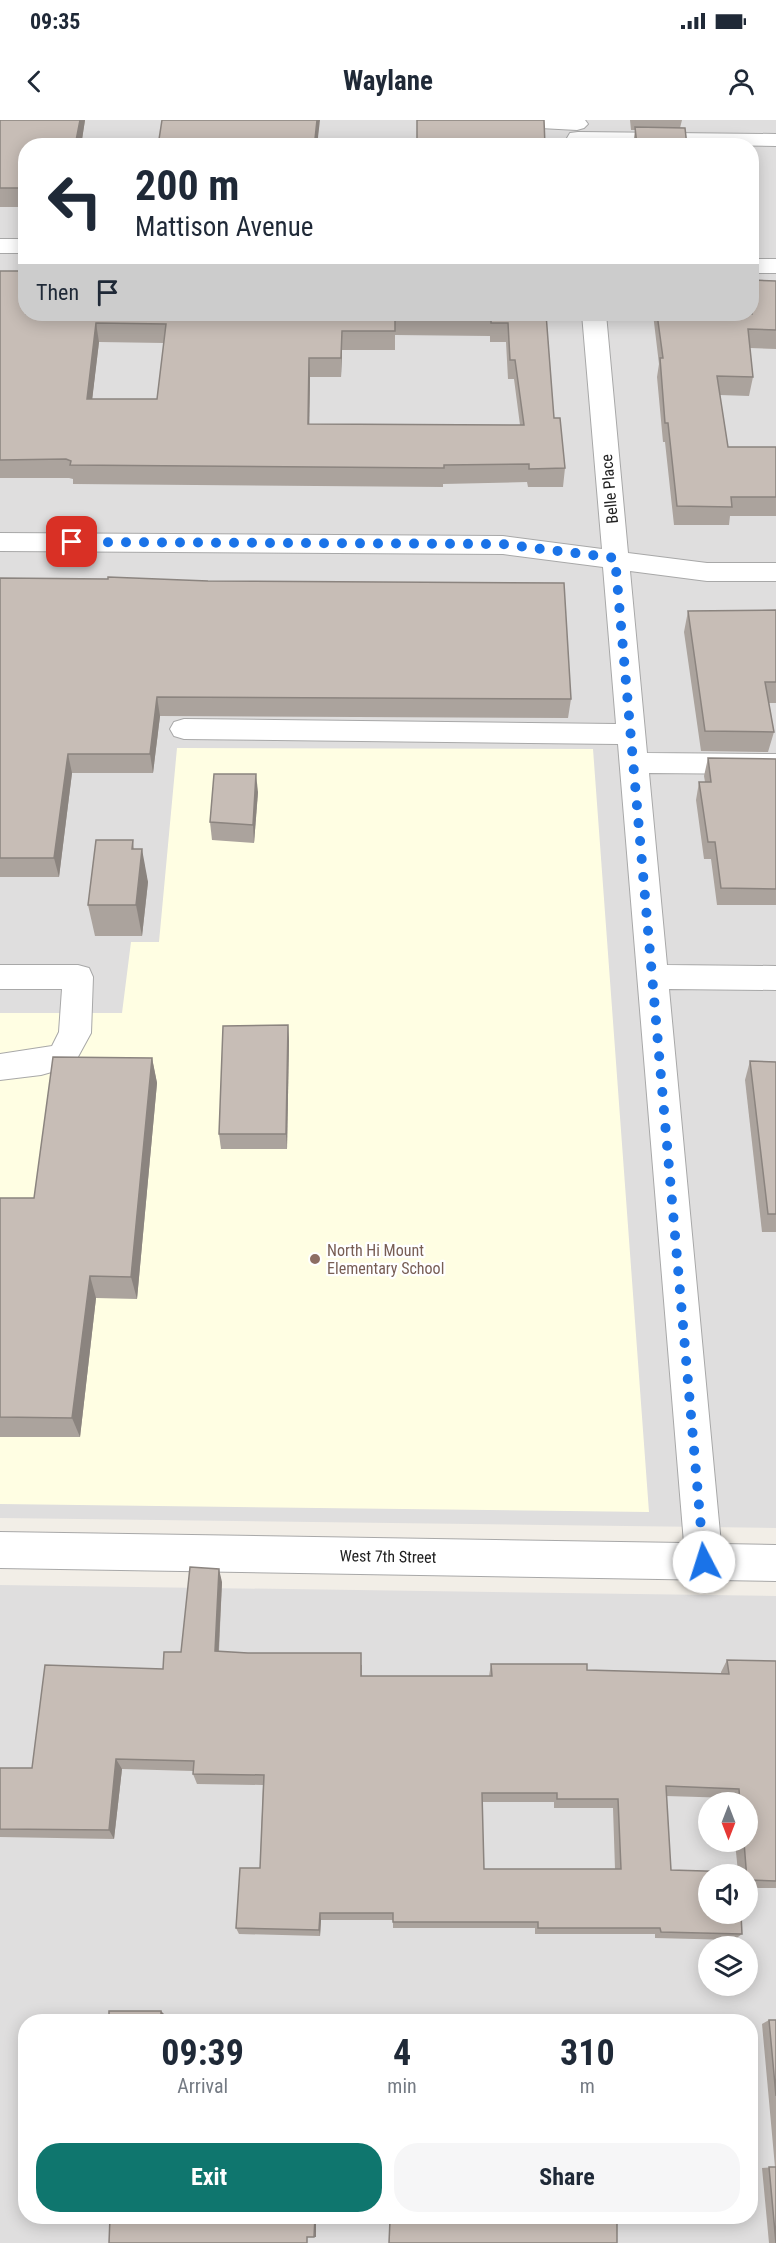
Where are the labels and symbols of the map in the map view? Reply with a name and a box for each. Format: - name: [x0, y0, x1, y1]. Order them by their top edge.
- street label: Belle Place: [597, 453, 622, 525]
- pin: [46, 516, 97, 567]
- place label: North Hi Mount Elementary School: [327, 1241, 444, 1278]
- marker: North Hi Mount Elementary School: [308, 1252, 322, 1266]
- position arrow: [672, 1530, 736, 1594]
- street label: West 7th Street: [339, 1546, 437, 1567]
- north arrow: [698, 1792, 758, 1852]

